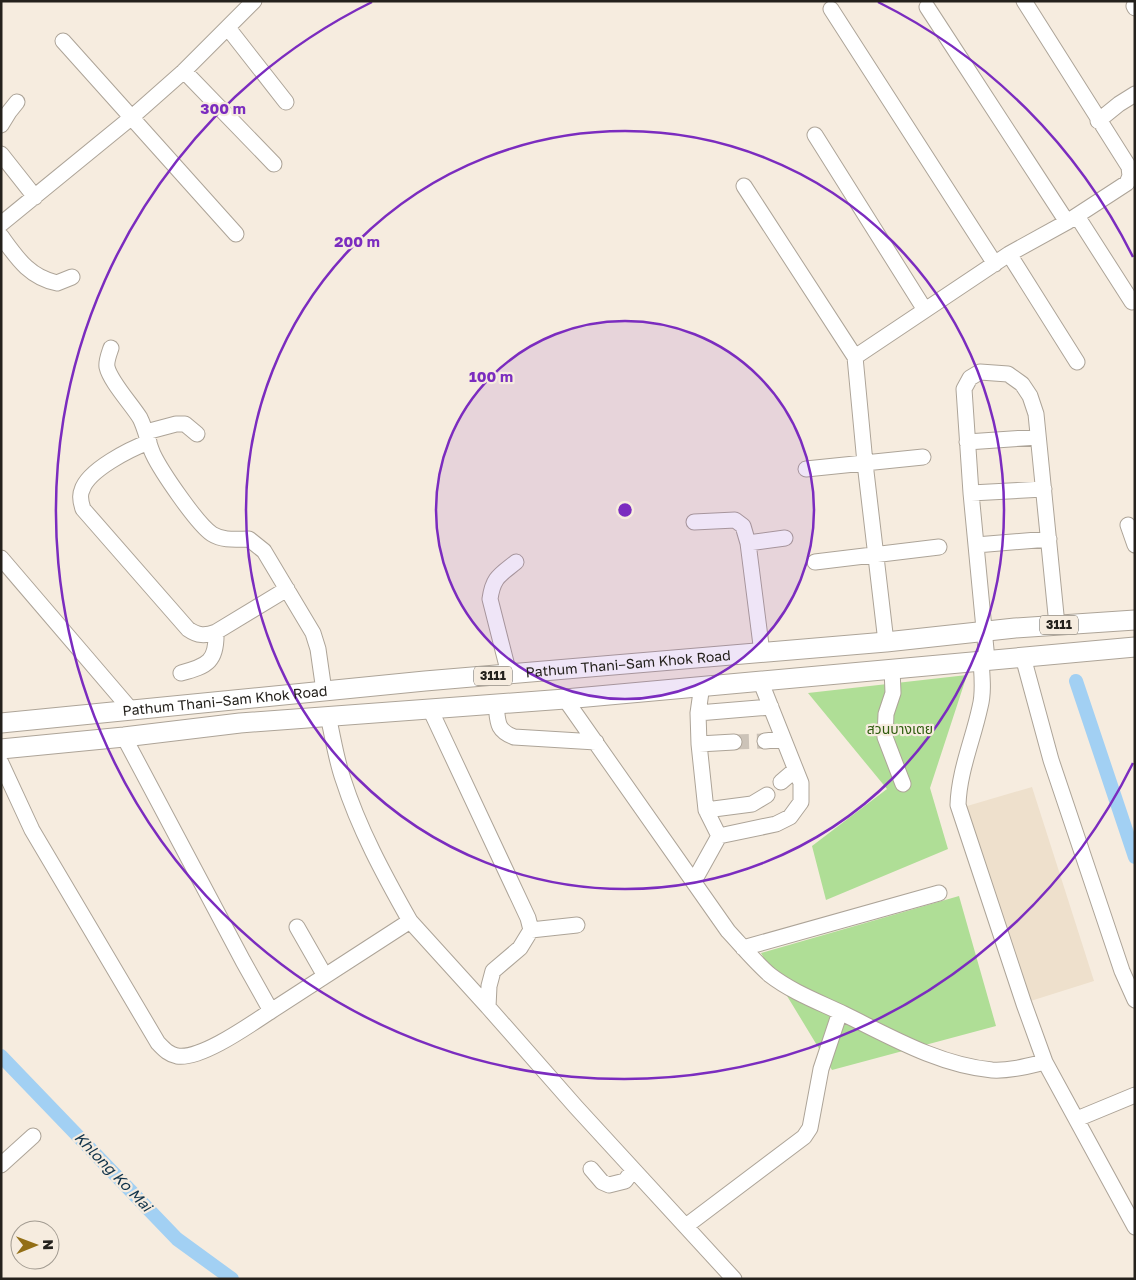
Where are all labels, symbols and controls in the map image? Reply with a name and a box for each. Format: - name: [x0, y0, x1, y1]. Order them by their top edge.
- text: 300 m: [200, 99, 246, 117]
- text: 200 m: [334, 232, 380, 250]
- text: 100 m: [469, 367, 513, 385]
- centre of rings: [616, 501, 634, 519]
- road number: 3111: [1040, 616, 1078, 634]
- street label: Pathum Thani–Sam Khok Road: [525, 646, 731, 680]
- road number: 3111: [474, 666, 512, 686]
- street label: Pathum Thani–Sam Khok Road: [122, 682, 328, 719]
- park label: สวนบางเตย: [867, 720, 933, 737]
- water label: Khlong Ko Mai: [71, 1128, 158, 1217]
- north arrow: [10, 1220, 60, 1270]
- text: N: [40, 1239, 57, 1250]

